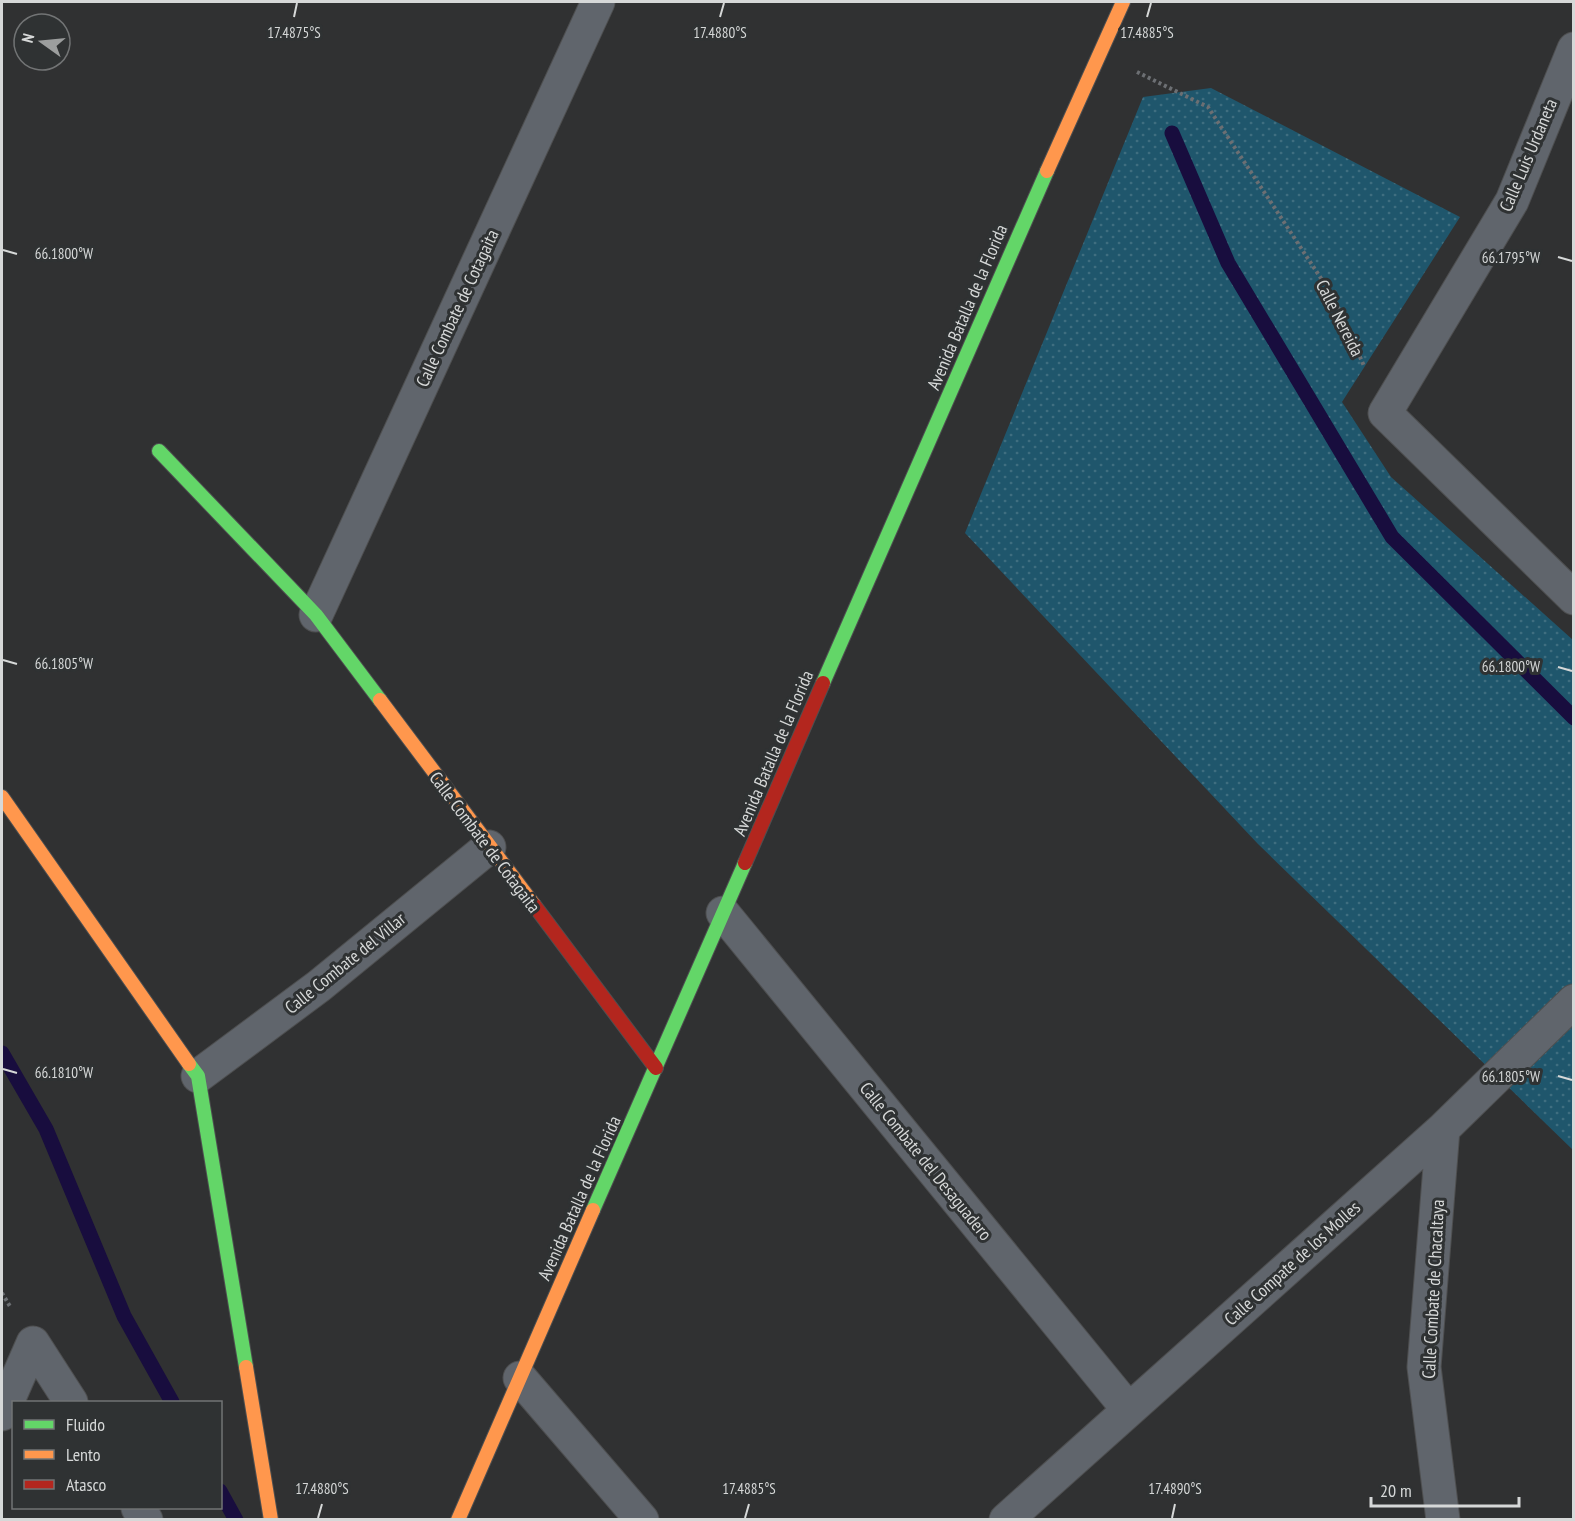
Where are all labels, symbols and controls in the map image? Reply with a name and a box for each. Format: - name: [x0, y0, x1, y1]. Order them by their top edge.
- north arrow: [12, 12, 72, 72]
- text: 17.4875°S: [267, 23, 321, 42]
- text: 17.4880°S: [693, 23, 747, 42]
- text: 17.4885°S: [1120, 23, 1174, 42]
- text: N: [17, 31, 38, 45]
- street label: Calle Luis Urdaneta: [1494, 95, 1562, 215]
- street label: Avenida Batalla de la Florida: [922, 221, 1012, 393]
- street label: Calle Combate de Cotagaita: [410, 226, 504, 390]
- text: 66.1800°W: [35, 244, 93, 263]
- text: 66.1795°W: [1482, 248, 1540, 267]
- street label: Calle Nereida: [1311, 276, 1369, 360]
- text: 66.1805°W: [35, 654, 93, 673]
- text: 66.1800°W: [1482, 657, 1540, 676]
- street label: Avenida Batalla de la Florida: [728, 667, 818, 839]
- street label: Calle Combate de Cotagaita: [424, 767, 546, 917]
- street label: Calle Combate del Villar: [280, 907, 410, 1019]
- text: 66.1810°W: [35, 1063, 93, 1082]
- text: 66.1805°W: [1482, 1067, 1540, 1086]
- street label: Calle Combate del Desaguadero: [855, 1077, 997, 1245]
- street label: Avenida Batalla de la Florida: [532, 1112, 626, 1284]
- street label: Calle Compate de los Molles: [1219, 1196, 1365, 1330]
- street label: Calle Combate de Chacaltaya: [1417, 1199, 1449, 1379]
- legend: [12, 1401, 222, 1509]
- text: Fluido: [66, 1413, 105, 1436]
- text: Lento: [66, 1443, 101, 1466]
- scale bar: [1371, 1470, 1520, 1508]
- text: Atasco: [66, 1473, 107, 1496]
- text: 17.4880°S: [295, 1479, 349, 1498]
- text: 17.4885°S: [722, 1479, 776, 1498]
- text: 17.4890°S: [1148, 1479, 1202, 1498]
- text: 20 m: [1380, 1479, 1412, 1502]

